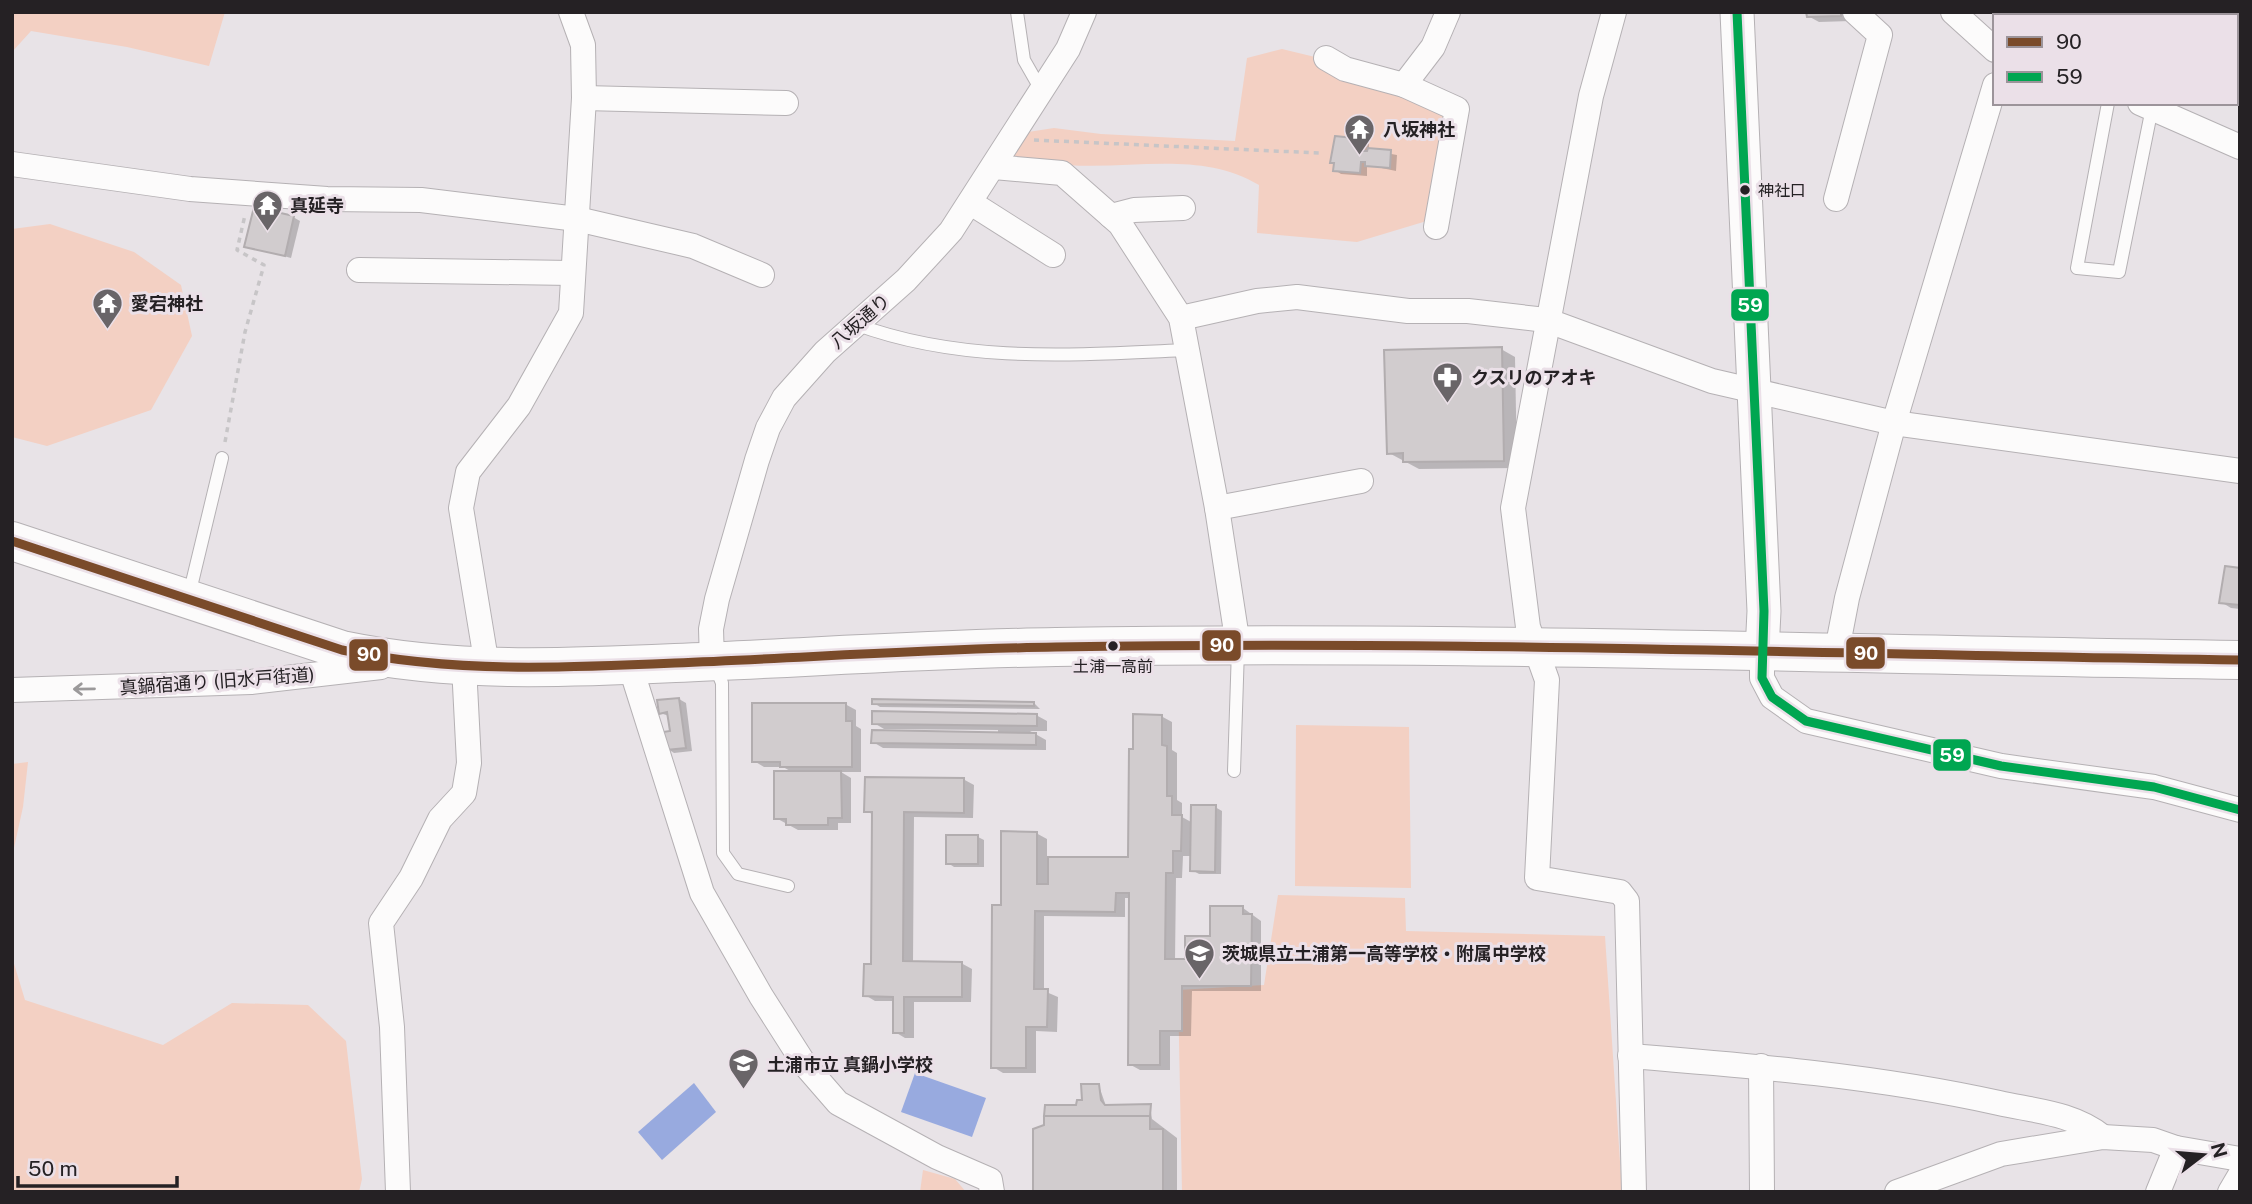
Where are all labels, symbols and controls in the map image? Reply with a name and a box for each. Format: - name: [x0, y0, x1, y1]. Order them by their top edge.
- legend: [1993, 14, 2238, 105]
- text: 90: [2056, 29, 2082, 54]
- text: 59: [2056, 64, 2083, 89]
- temple icon: 八坂神社: [1343, 112, 1377, 156]
- place label: 八坂神社: [1383, 119, 1455, 140]
- place label: 神社口: [1758, 181, 1806, 200]
- marker: 神社口: [1738, 183, 1752, 197]
- temple icon: 真延寺: [250, 188, 284, 232]
- place label: 真延寺: [290, 195, 344, 216]
- temple icon: 愛宕神社: [91, 286, 125, 330]
- line badge: 59: [1730, 288, 1770, 322]
- street label: 八坂通り: [826, 289, 894, 353]
- place label: 愛宕神社: [131, 293, 203, 314]
- text: 59: [1737, 294, 1763, 316]
- pharmacy icon: クスリのアオキ: [1431, 360, 1465, 404]
- place label: クスリのアオキ: [1471, 367, 1596, 388]
- line badge: 90: [1201, 629, 1242, 662]
- text: 90: [1210, 634, 1234, 656]
- line badge: 90: [1845, 636, 1886, 670]
- line badge: 90: [348, 638, 389, 672]
- marker: 土浦一高前: [1106, 639, 1120, 653]
- text: 90: [1854, 642, 1878, 664]
- text: 90: [357, 643, 381, 665]
- place label: 土浦一高前: [1073, 657, 1153, 676]
- street label: 真鍋宿通り (旧水戸街道): [119, 664, 315, 698]
- one-way arrow: [72, 682, 95, 695]
- line badge: 59: [1932, 738, 1972, 772]
- text: 59: [1939, 744, 1965, 766]
- school or university icon: 茨城県立土浦第一高等学校・附属中学校: [1182, 936, 1216, 980]
- place label: 茨城県立土浦第一高等学校・附属中学校: [1222, 943, 1546, 964]
- school or university icon: 土浦市立 真鍋小学校: [727, 1047, 761, 1091]
- place label: 土浦市立 真鍋小学校: [767, 1054, 933, 1075]
- north arrow: [2168, 1120, 2238, 1190]
- text: N: [2207, 1140, 2232, 1160]
- scale bar: [18, 1144, 177, 1188]
- text: 50 m: [28, 1156, 78, 1181]

